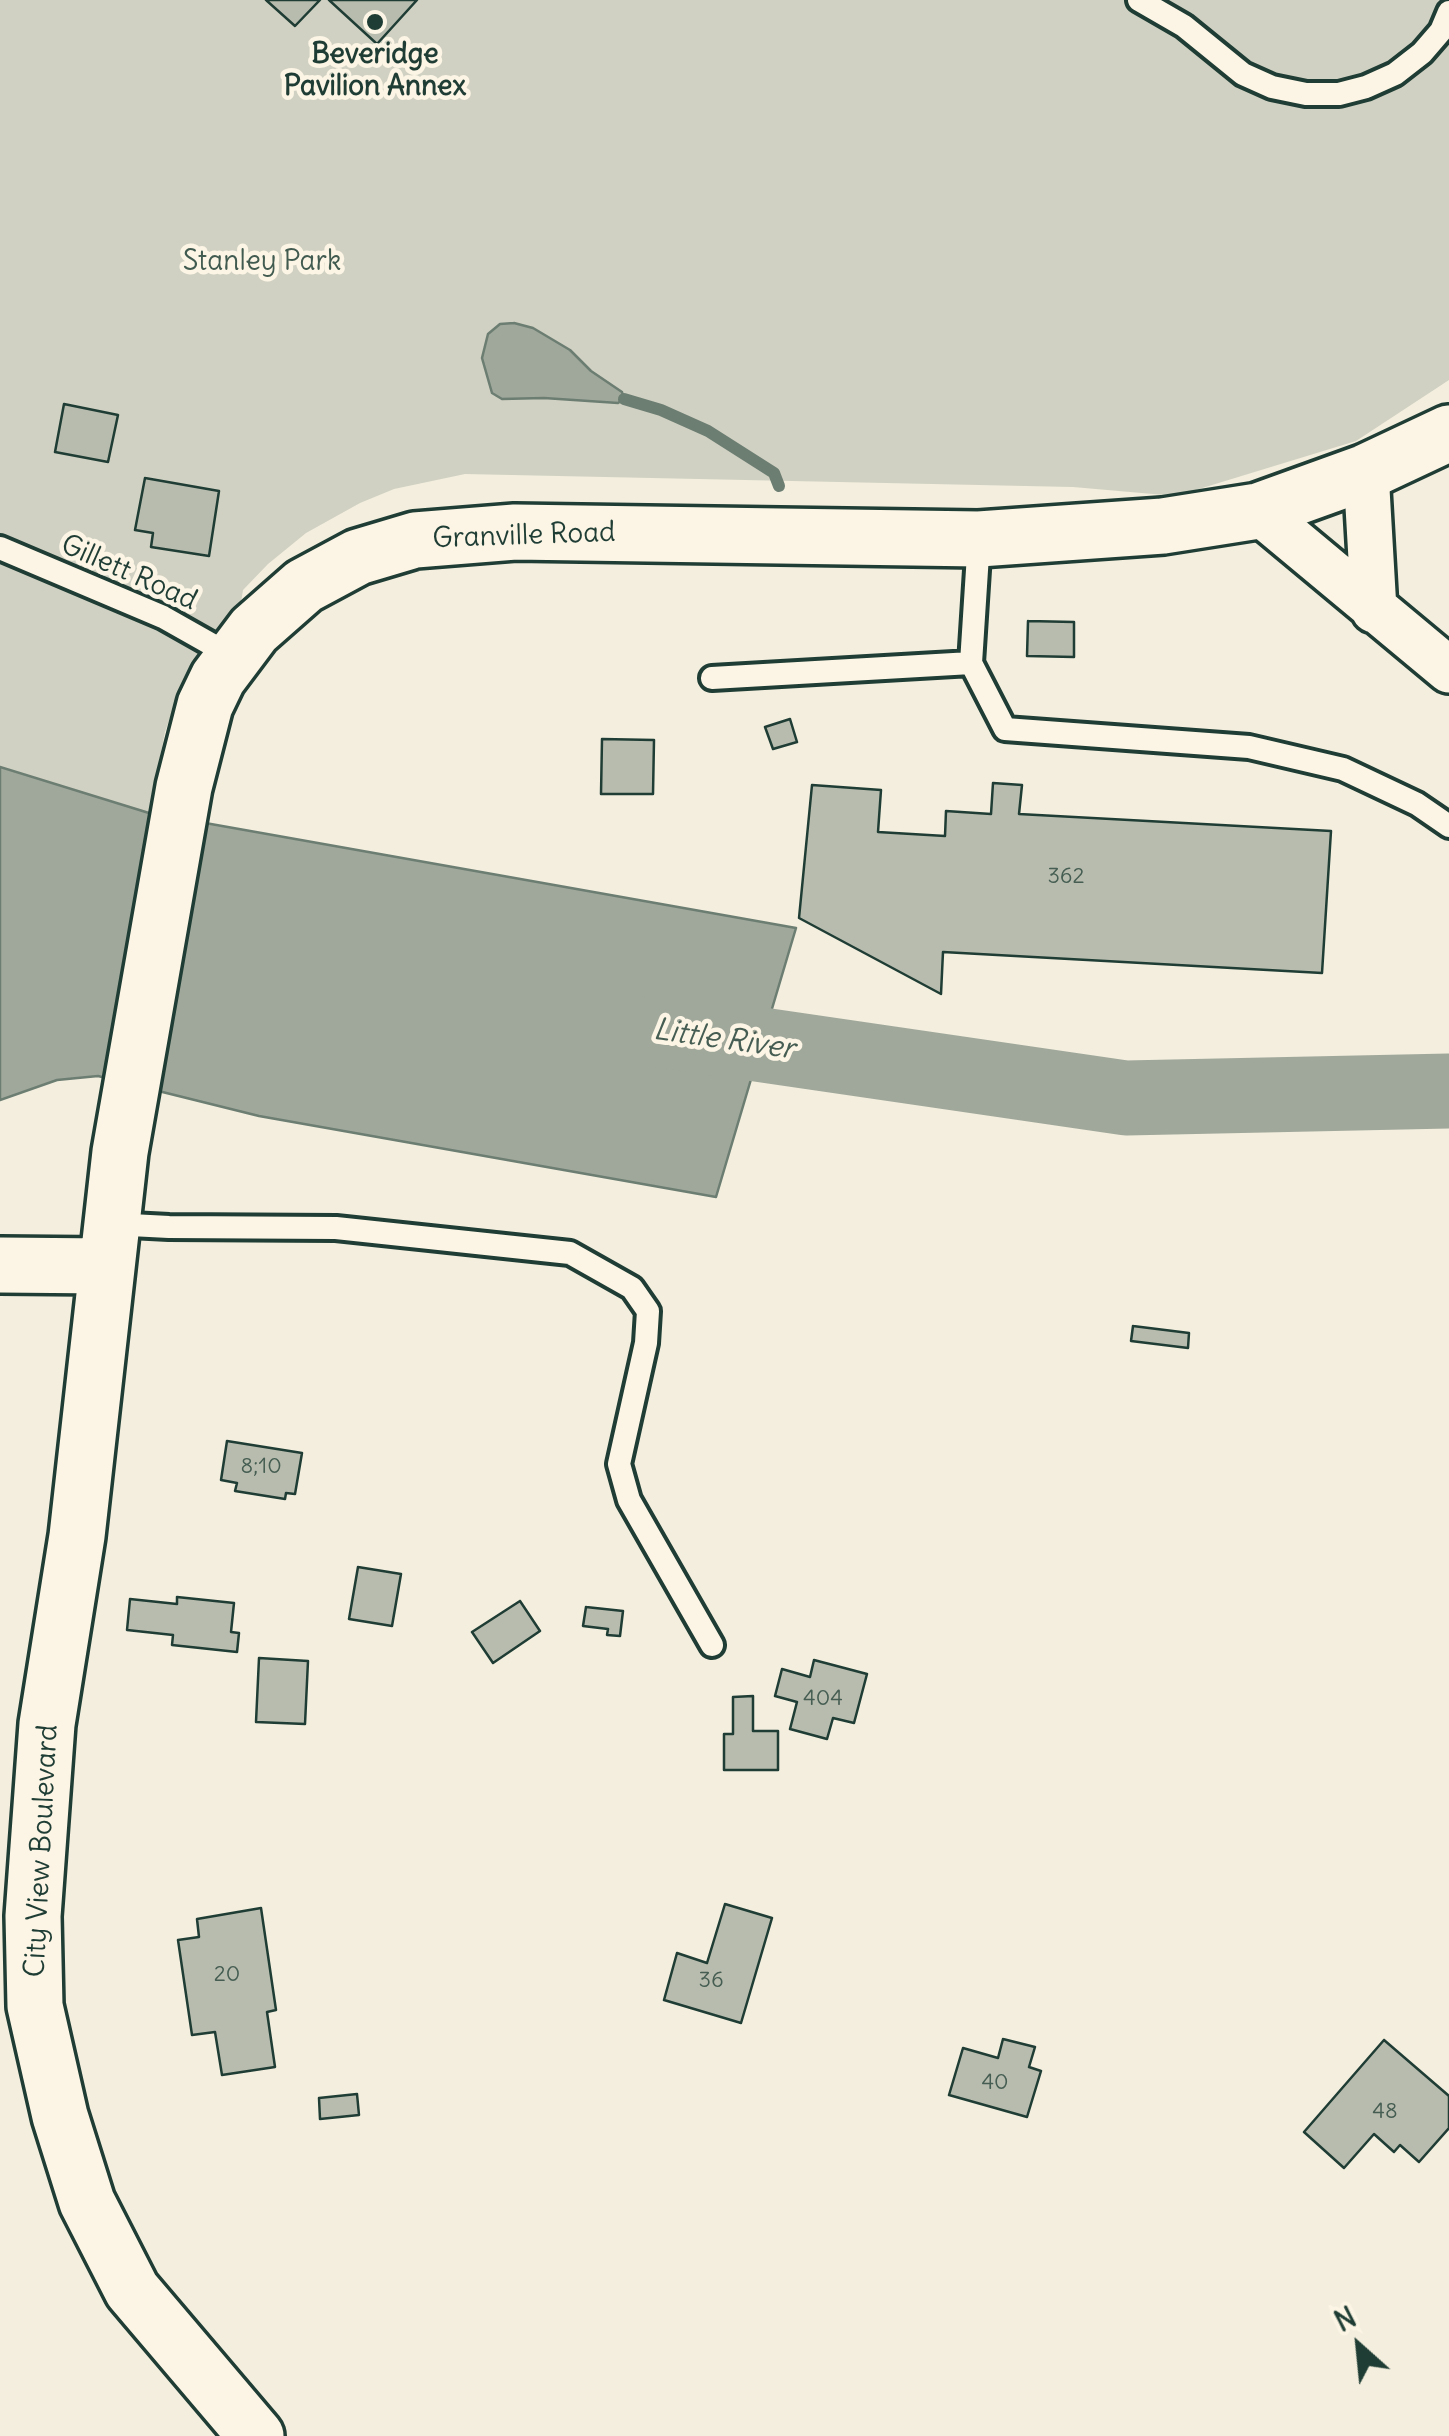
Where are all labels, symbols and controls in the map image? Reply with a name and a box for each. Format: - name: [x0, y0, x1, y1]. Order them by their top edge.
- marker: Beveridge Pavilion Annex: [364, 11, 386, 33]
- place label: Beveridge Pavilion Annex: [284, 38, 466, 104]
- park label: Stanley Park: [183, 245, 341, 279]
- street label: Granville Road: [432, 516, 616, 556]
- street label: Gillett Road: [56, 528, 202, 618]
- house number: 362: [1047, 864, 1085, 890]
- water label: Little River: [651, 1012, 797, 1068]
- house number: 8;10: [240, 1454, 282, 1480]
- house number: 404: [803, 1686, 843, 1712]
- street label: City View Boulevard: [19, 1724, 65, 1978]
- house number: 20: [214, 1962, 240, 1988]
- house number: 36: [698, 1968, 724, 1994]
- house number: 40: [981, 2070, 1009, 2096]
- house number: 48: [1372, 2099, 1398, 2125]
- north arrow: [1309, 2296, 1409, 2396]
- text: N: [1329, 2299, 1362, 2340]

